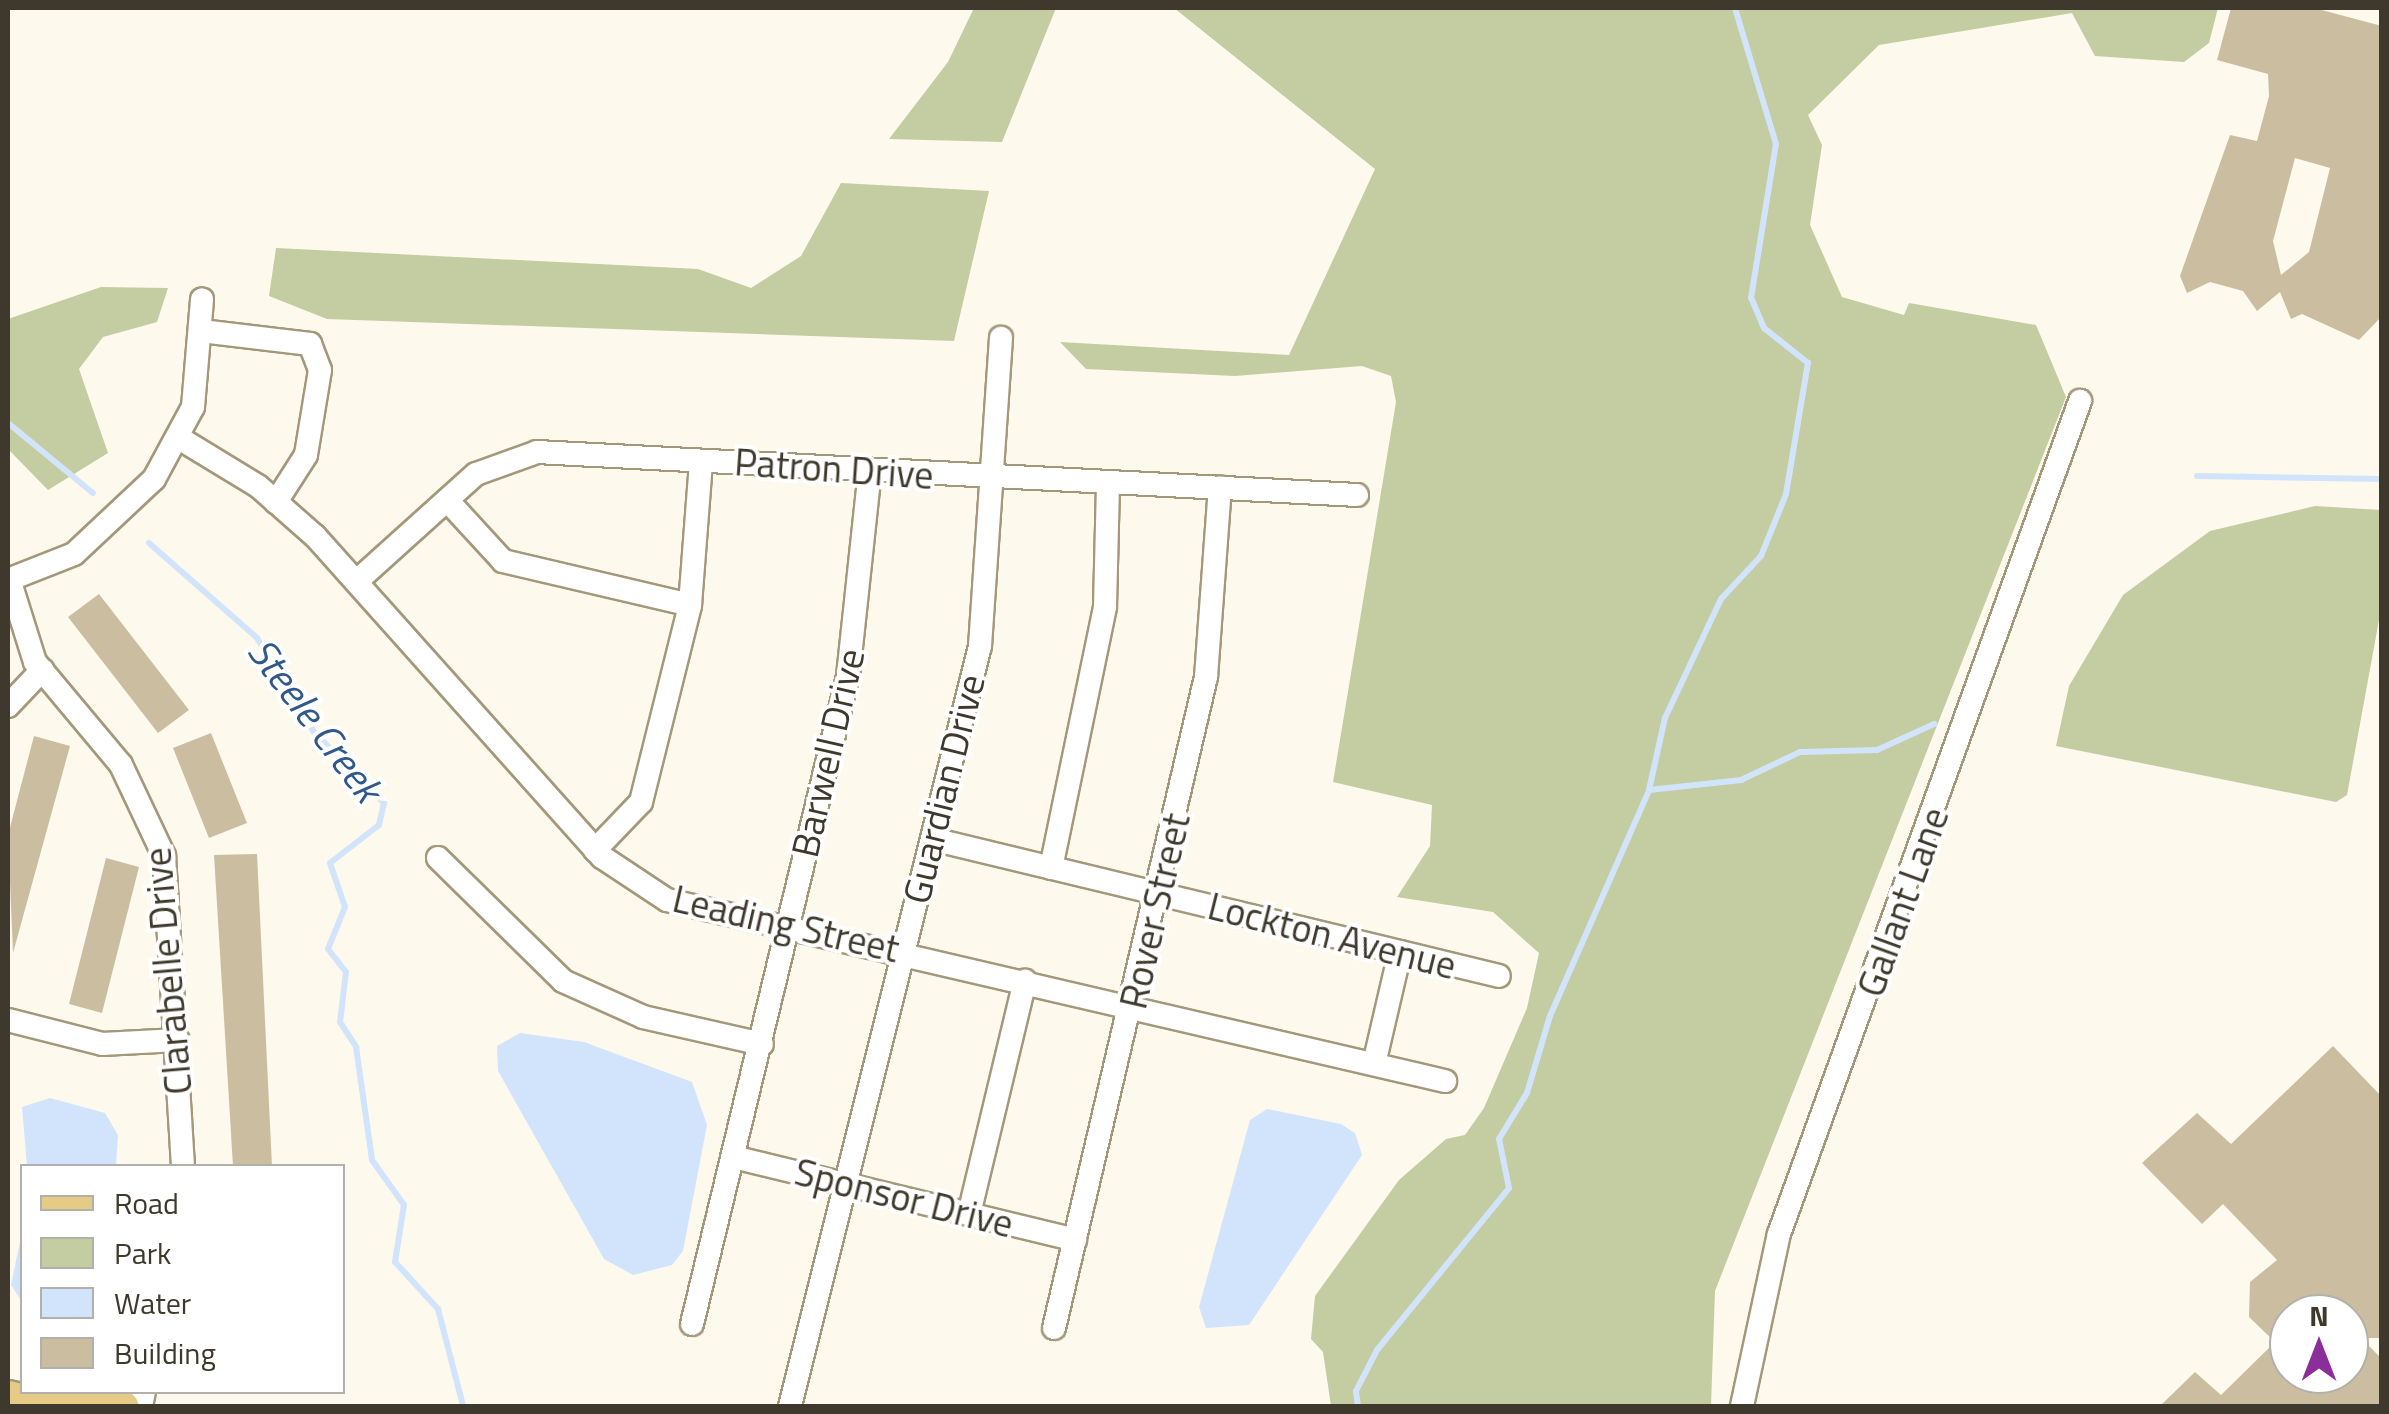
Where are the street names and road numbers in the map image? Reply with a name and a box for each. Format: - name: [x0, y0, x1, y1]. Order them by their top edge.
- street label: Patron Drive: [733, 439, 935, 499]
- street label: Barwell Drive: [782, 644, 874, 862]
- street label: Guardian Drive: [893, 670, 995, 908]
- street label: Gallant Lane: [1848, 801, 1958, 1003]
- street label: Rover Street: [1110, 809, 1200, 1013]
- street label: Clarabelle Drive: [134, 845, 202, 1097]
- street label: Leading Street: [668, 876, 904, 972]
- street label: Lockton Avenue: [1203, 883, 1461, 989]
- street label: Sponsor Drive: [790, 1149, 1018, 1247]

